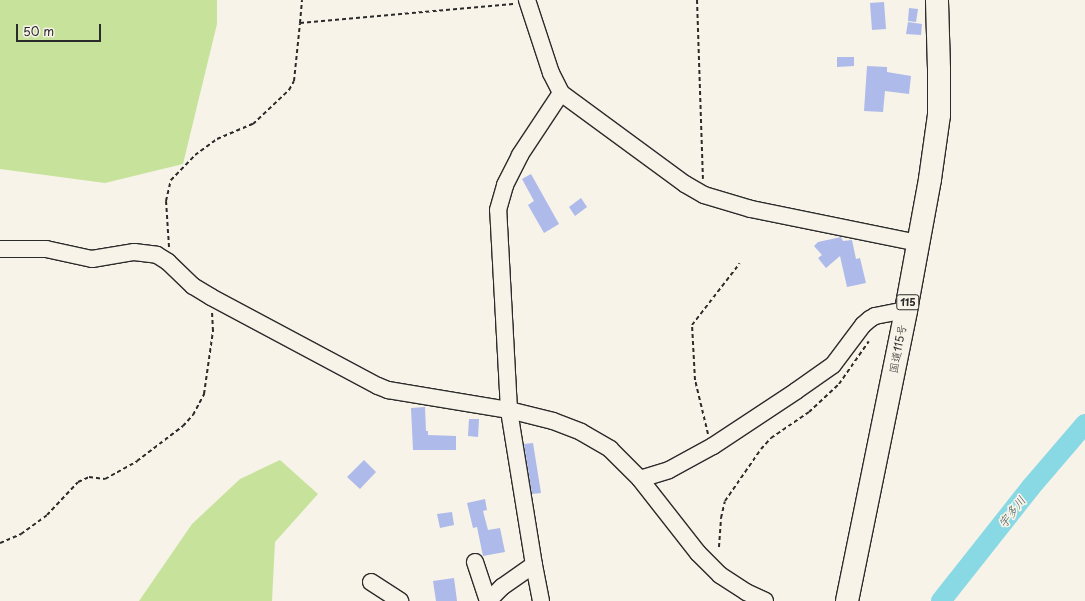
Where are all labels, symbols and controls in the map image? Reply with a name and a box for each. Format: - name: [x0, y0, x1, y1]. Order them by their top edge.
- scale bar: [18, 16, 103, 42]
- text: 50 m: [23, 22, 54, 40]
- road number: 115: [896, 294, 920, 310]
- street label: 国道115号: [887, 324, 909, 374]
- water label: 宇多川: [995, 493, 1029, 531]

